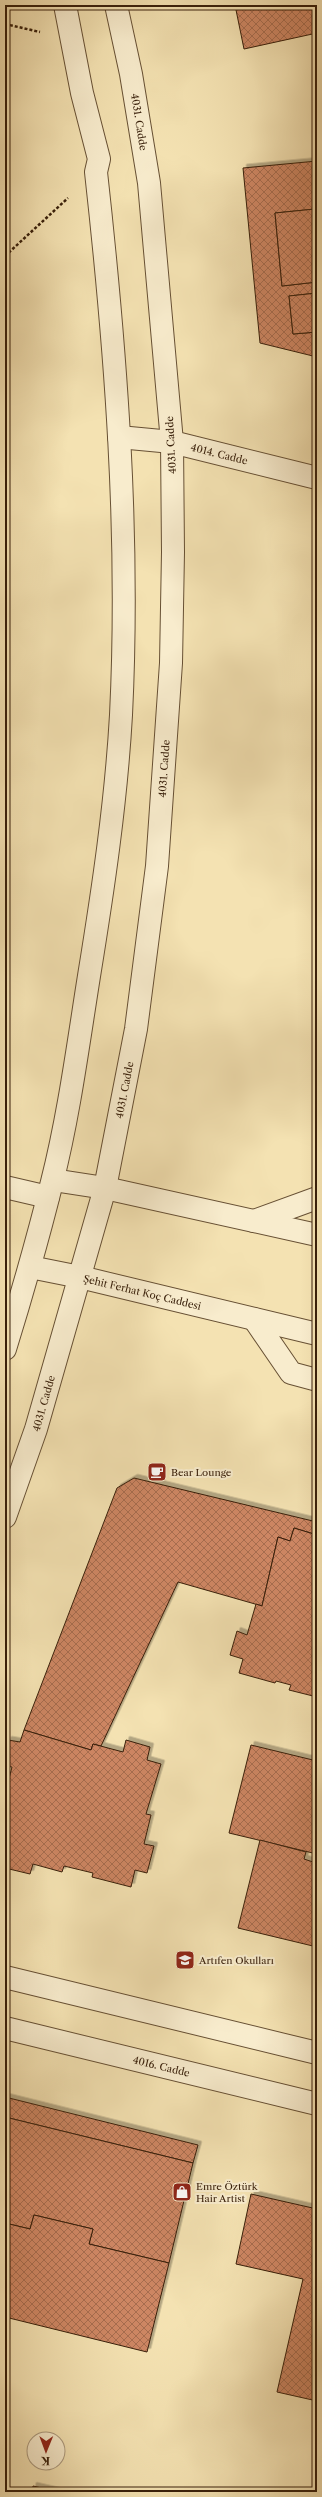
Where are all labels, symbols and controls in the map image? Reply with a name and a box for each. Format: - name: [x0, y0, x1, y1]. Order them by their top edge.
- street label: 4031. Cadde: [128, 92, 150, 152]
- street label: 4031. Cadde: [163, 415, 179, 474]
- street label: 4014. Cadde: [190, 440, 250, 467]
- street label: 4031. Cadde: [155, 739, 172, 798]
- street label: 4031. Cadde: [112, 1060, 136, 1120]
- street label: Şehit Ferhat Koç Caddesi: [82, 1272, 202, 1312]
- street label: 4031. Cadde: [29, 1373, 58, 1433]
- cafe icon: Bear Lounge: [146, 1461, 168, 1483]
- place label: Bear Lounge: [171, 1466, 232, 1479]
- school or university icon: Artıfen Okulları: [174, 1949, 196, 1971]
- place label: Artıfen Okulları: [198, 1954, 274, 1967]
- street label: 4016. Cadde: [132, 2053, 192, 2079]
- place label: Emre Öztürk Hair Artist: [196, 2180, 259, 2205]
- shop icon: Emre Öztürk Hair Artist: [171, 2181, 193, 2203]
- north arrow: [26, 2431, 66, 2471]
- text: K: [40, 2454, 50, 2468]

